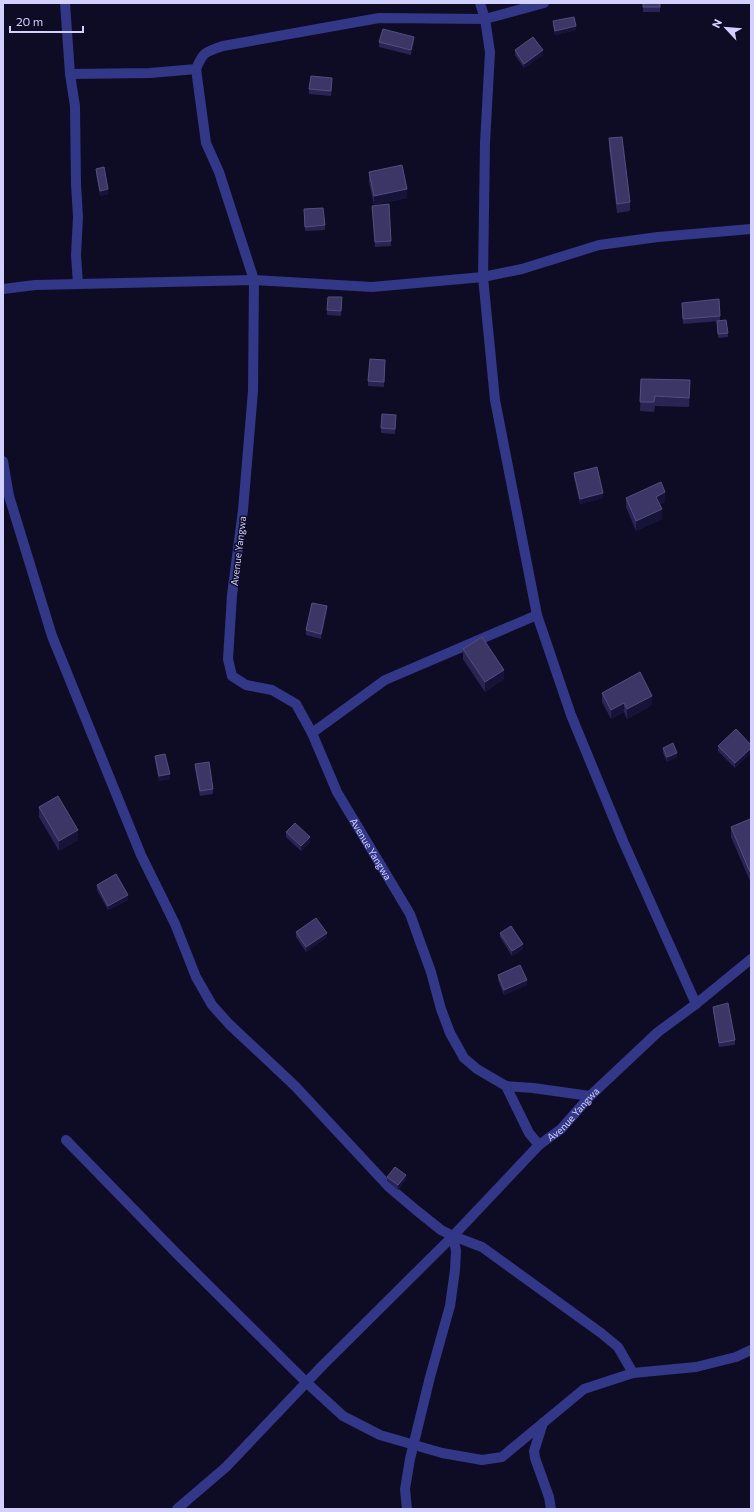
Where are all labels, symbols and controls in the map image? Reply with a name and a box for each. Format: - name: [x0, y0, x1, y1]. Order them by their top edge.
- scale bar: [10, 8, 83, 34]
- north arrow: [706, 8, 746, 48]
- text: 20 m: [16, 14, 43, 28]
- text: N: [709, 17, 724, 30]
- street label: Avenue Yangwa: [228, 515, 248, 587]
- street label: Avenue Yangwa: [348, 816, 394, 882]
- street label: Avenue Yangwa: [544, 1085, 602, 1143]

